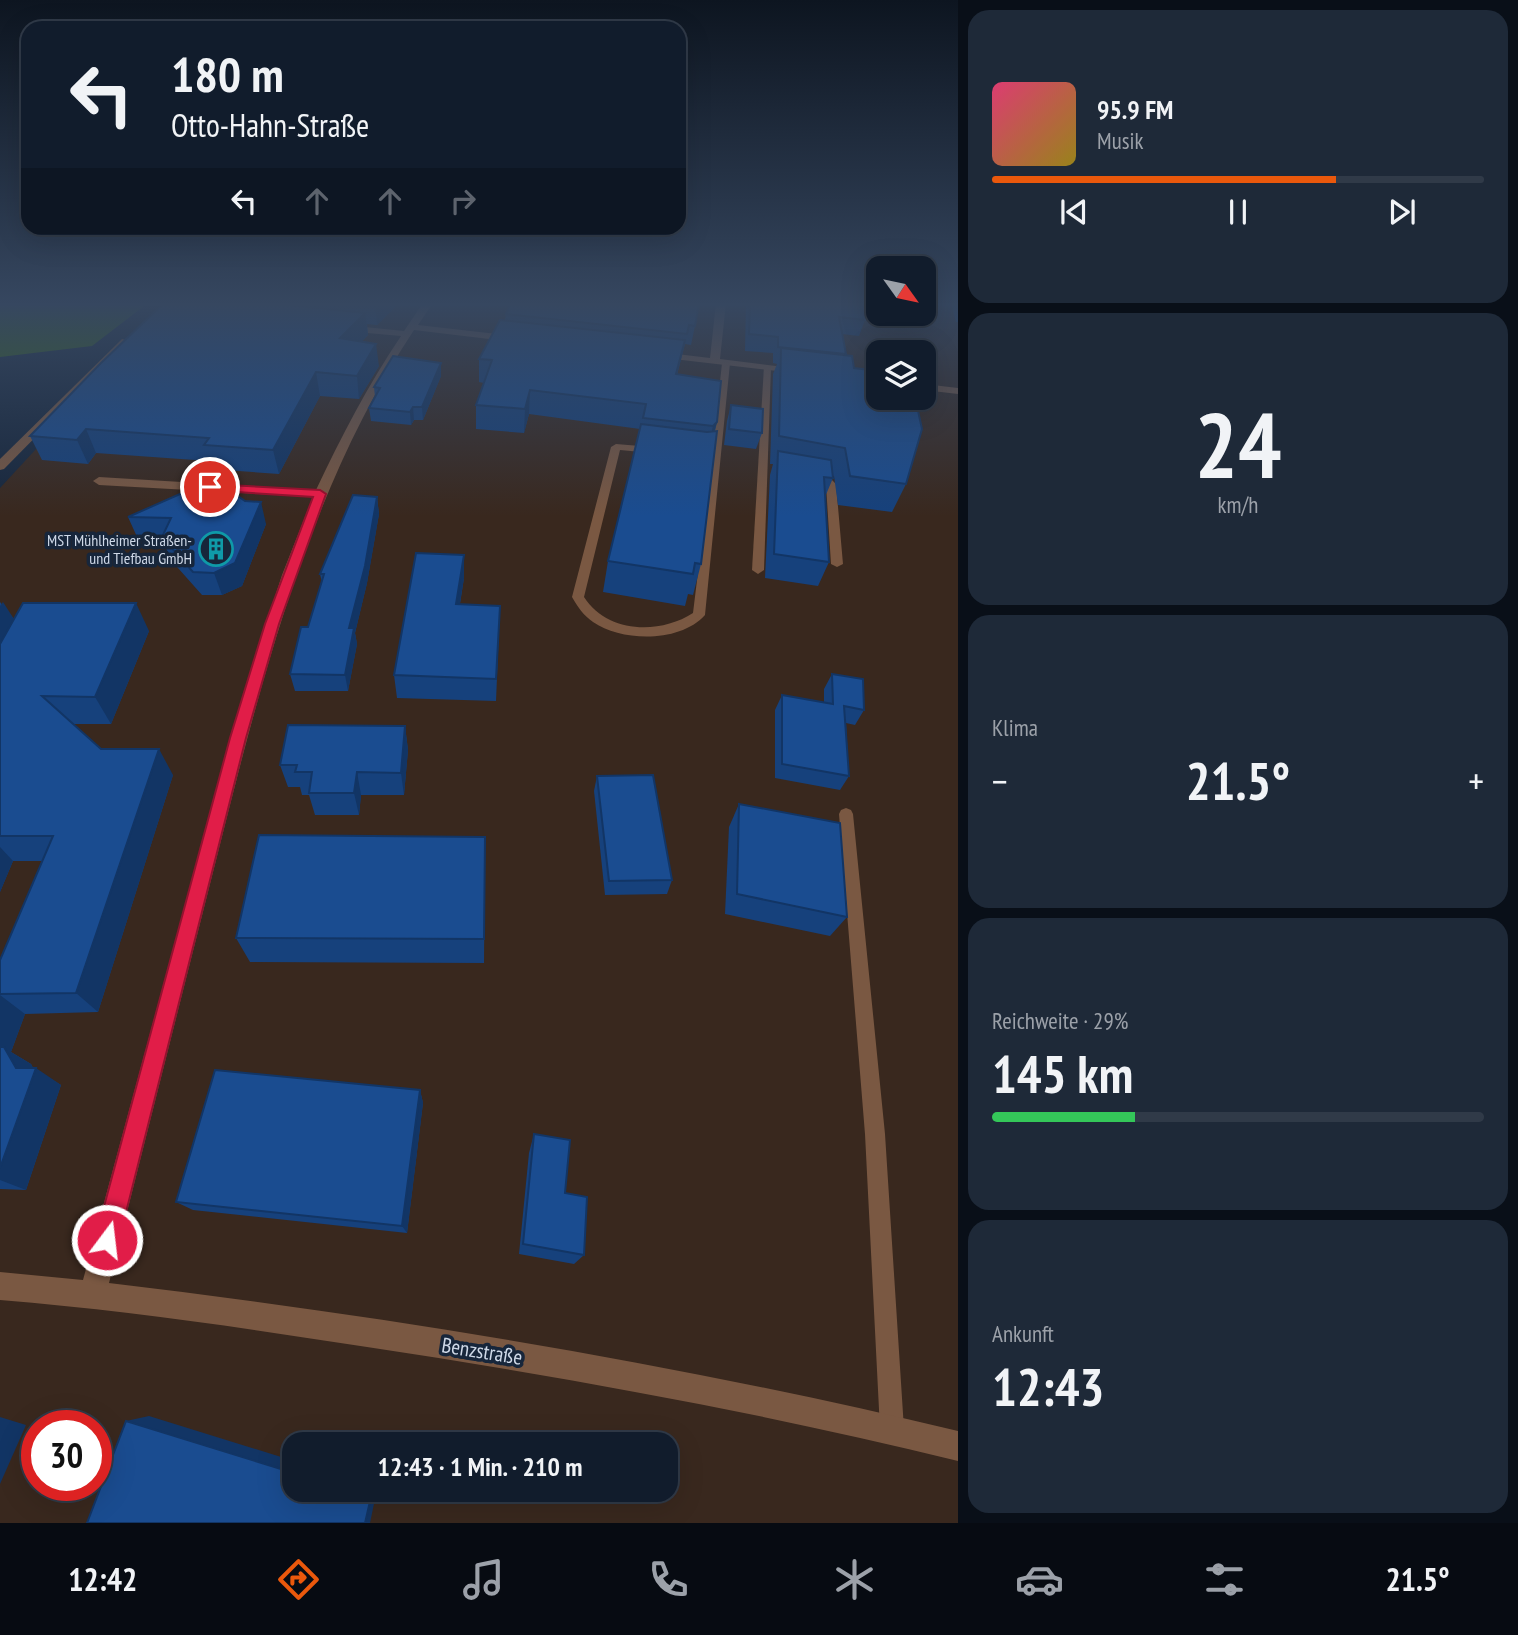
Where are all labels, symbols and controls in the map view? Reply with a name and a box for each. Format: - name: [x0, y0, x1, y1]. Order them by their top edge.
- text: 180 m: [171, 42, 284, 106]
- icon: left: [56, 49, 147, 140]
- text: 95.9 FM: [1097, 93, 1173, 126]
- text: Otto-Hahn-Straße: [171, 104, 369, 146]
- text: Musik: [1097, 126, 1143, 155]
- icon: left: [225, 182, 263, 220]
- icon: ahead: [298, 182, 336, 220]
- icon: ahead: [371, 182, 409, 220]
- icon: right: [444, 182, 482, 220]
- icon: previous: [1055, 193, 1093, 231]
- icon: pause: [1219, 193, 1257, 231]
- icon: next: [1383, 193, 1421, 231]
- north arrow: [866, 256, 936, 326]
- map controls: [866, 256, 936, 410]
- button: layers: [866, 340, 936, 410]
- text: 24: [1195, 385, 1282, 503]
- pin: [180, 457, 240, 517]
- icon: arrive: [191, 468, 229, 506]
- text: km/h: [1218, 490, 1258, 519]
- place label: MST Mühlheimer Straßen- und Tiefbau GmbH: [47, 530, 192, 568]
- building icon: MST Mühlheimer Straßen- und Tiefbau GmbH: [197, 530, 235, 568]
- text: Klima: [992, 713, 1038, 742]
- text: 21.5°: [1186, 747, 1290, 814]
- text: −: [992, 756, 1008, 805]
- text: +: [1468, 756, 1484, 805]
- text: Reichweite · 29%: [992, 1006, 1128, 1035]
- text: 145 km: [992, 1040, 1133, 1107]
- position arrow: [70, 1203, 144, 1277]
- text: Ankunft: [992, 1319, 1054, 1348]
- street label: Benzstraße: [440, 1331, 524, 1371]
- text: 12:43: [992, 1353, 1104, 1420]
- speed limit sign: 30: [21, 1410, 112, 1501]
- text: 12:43 · 1 Min. · 210 m: [378, 1450, 582, 1483]
- icon: directions: [274, 1555, 323, 1604]
- icon: music: [459, 1555, 508, 1604]
- icon: phone: [644, 1555, 693, 1604]
- icon: climate: [830, 1555, 879, 1604]
- icon: car: [1015, 1555, 1064, 1604]
- icon: filters: [1200, 1555, 1249, 1604]
- text: 12:42: [68, 1558, 137, 1600]
- text: 21.5°: [1385, 1558, 1450, 1600]

